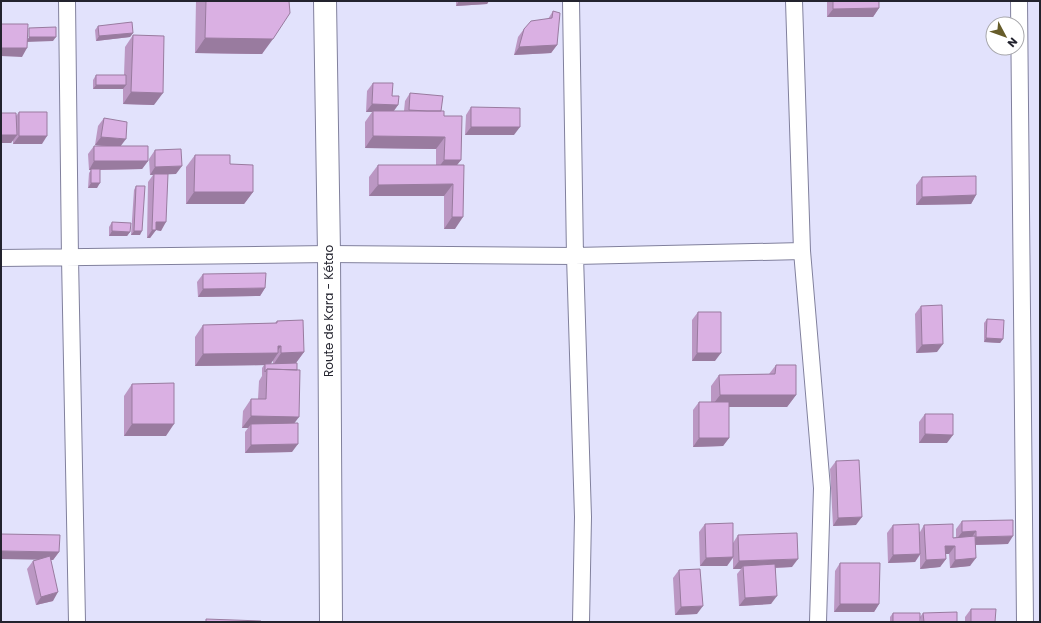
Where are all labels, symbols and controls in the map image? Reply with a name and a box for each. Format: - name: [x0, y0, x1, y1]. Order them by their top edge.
- north arrow: [985, 16, 1025, 56]
- text: N: [1004, 34, 1021, 51]
- street label: Route de Kara - Kétao: [320, 245, 337, 377]

